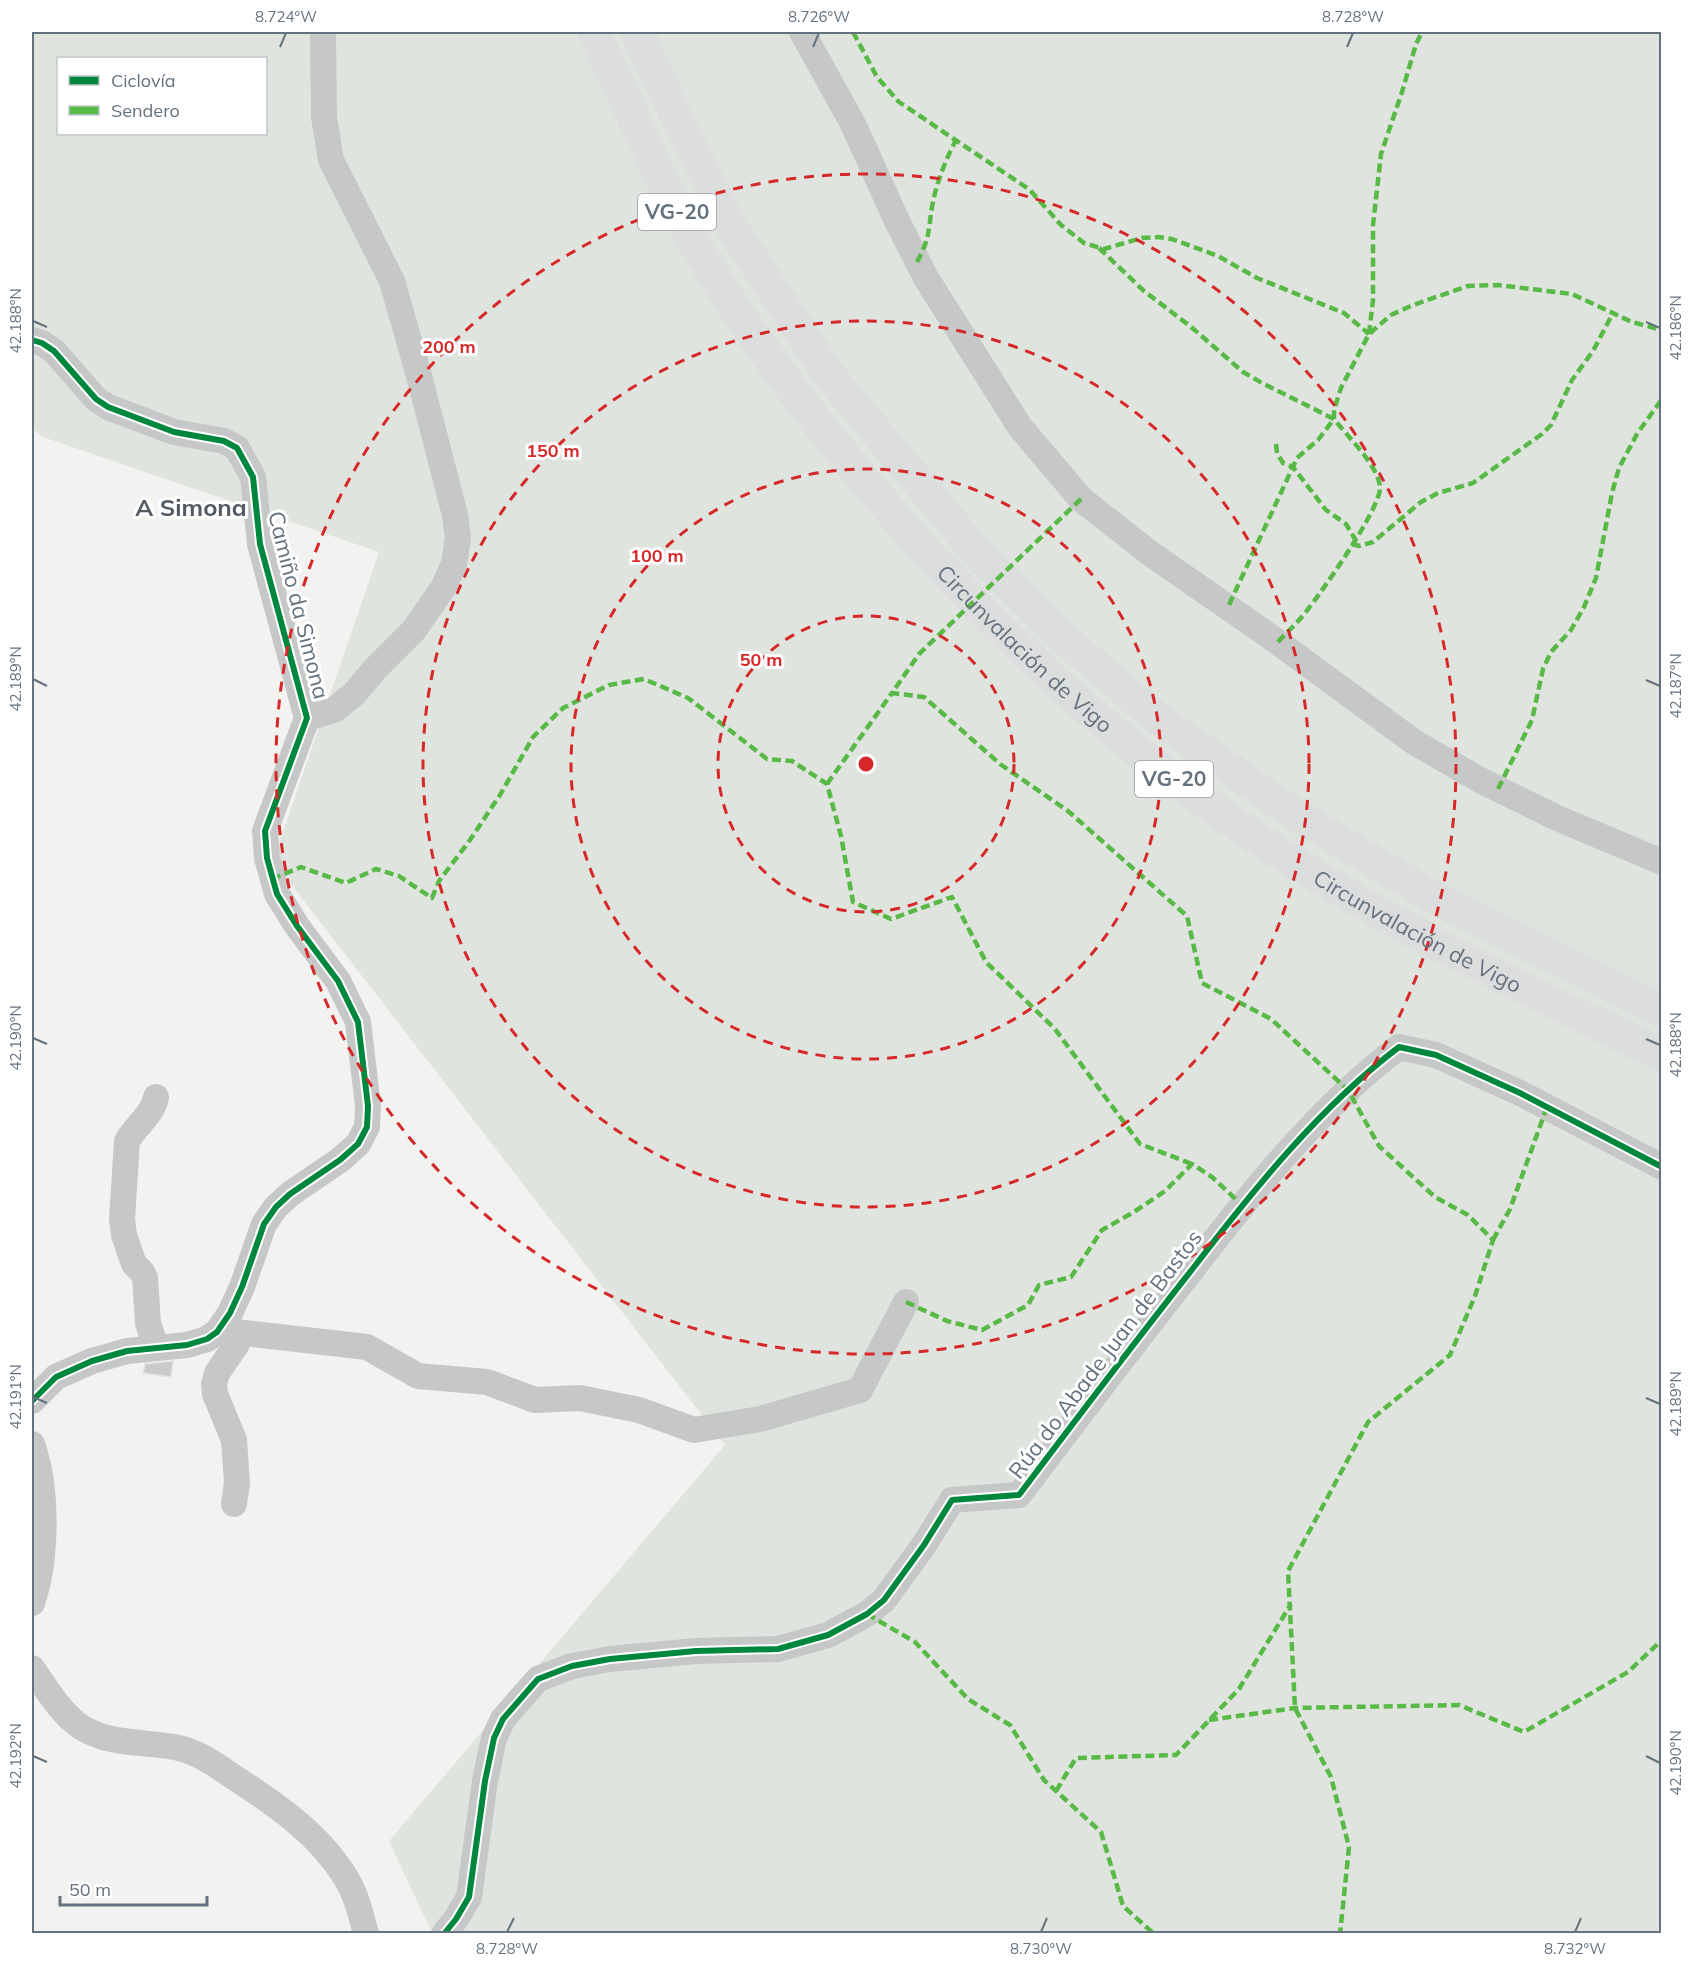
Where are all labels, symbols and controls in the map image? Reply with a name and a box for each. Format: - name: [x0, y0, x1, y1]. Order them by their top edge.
- text: 8.724°W: [255, 7, 317, 26]
- text: 8.726°W: [788, 7, 850, 26]
- text: 8.728°W: [1322, 7, 1384, 26]
- legend: [57, 57, 267, 135]
- text: Ciclovía: [111, 69, 176, 92]
- text: Sendero: [111, 99, 180, 122]
- road number: VG-20: [638, 194, 716, 230]
- text: 42.188°N: [6, 288, 25, 354]
- text: 42.186°N: [1666, 295, 1685, 361]
- text: 200 m: [422, 335, 476, 358]
- text: 150 m: [526, 439, 580, 462]
- district label: A Simona: [135, 492, 247, 522]
- street label: Camiño da Simona: [262, 508, 336, 702]
- text: 100 m: [630, 544, 684, 567]
- street label: Circunvalación de Vigo: [931, 559, 1119, 739]
- text: 42.189°N: [6, 646, 25, 712]
- text: 50 m: [740, 648, 782, 671]
- text: 42.187°N: [1666, 653, 1685, 719]
- centre of rings: [856, 754, 876, 774]
- road number: VG-20: [1135, 761, 1213, 797]
- street label: Circunvalación de Vigo: [1308, 864, 1526, 999]
- text: 42.190°N: [6, 1005, 25, 1071]
- text: 42.188°N: [1666, 1012, 1685, 1078]
- street label: Rúa do Abade Juan de Bastos: [1002, 1224, 1208, 1484]
- text: 42.191°N: [6, 1364, 25, 1430]
- text: 42.189°N: [1666, 1371, 1685, 1437]
- text: 42.192°N: [6, 1723, 25, 1789]
- text: 42.190°N: [1666, 1730, 1685, 1796]
- scale bar: [60, 1869, 207, 1907]
- text: 50 m: [69, 1878, 111, 1901]
- text: 8.728°W: [476, 1939, 538, 1958]
- text: 8.730°W: [1010, 1939, 1072, 1958]
- text: 8.732°W: [1544, 1939, 1606, 1958]

